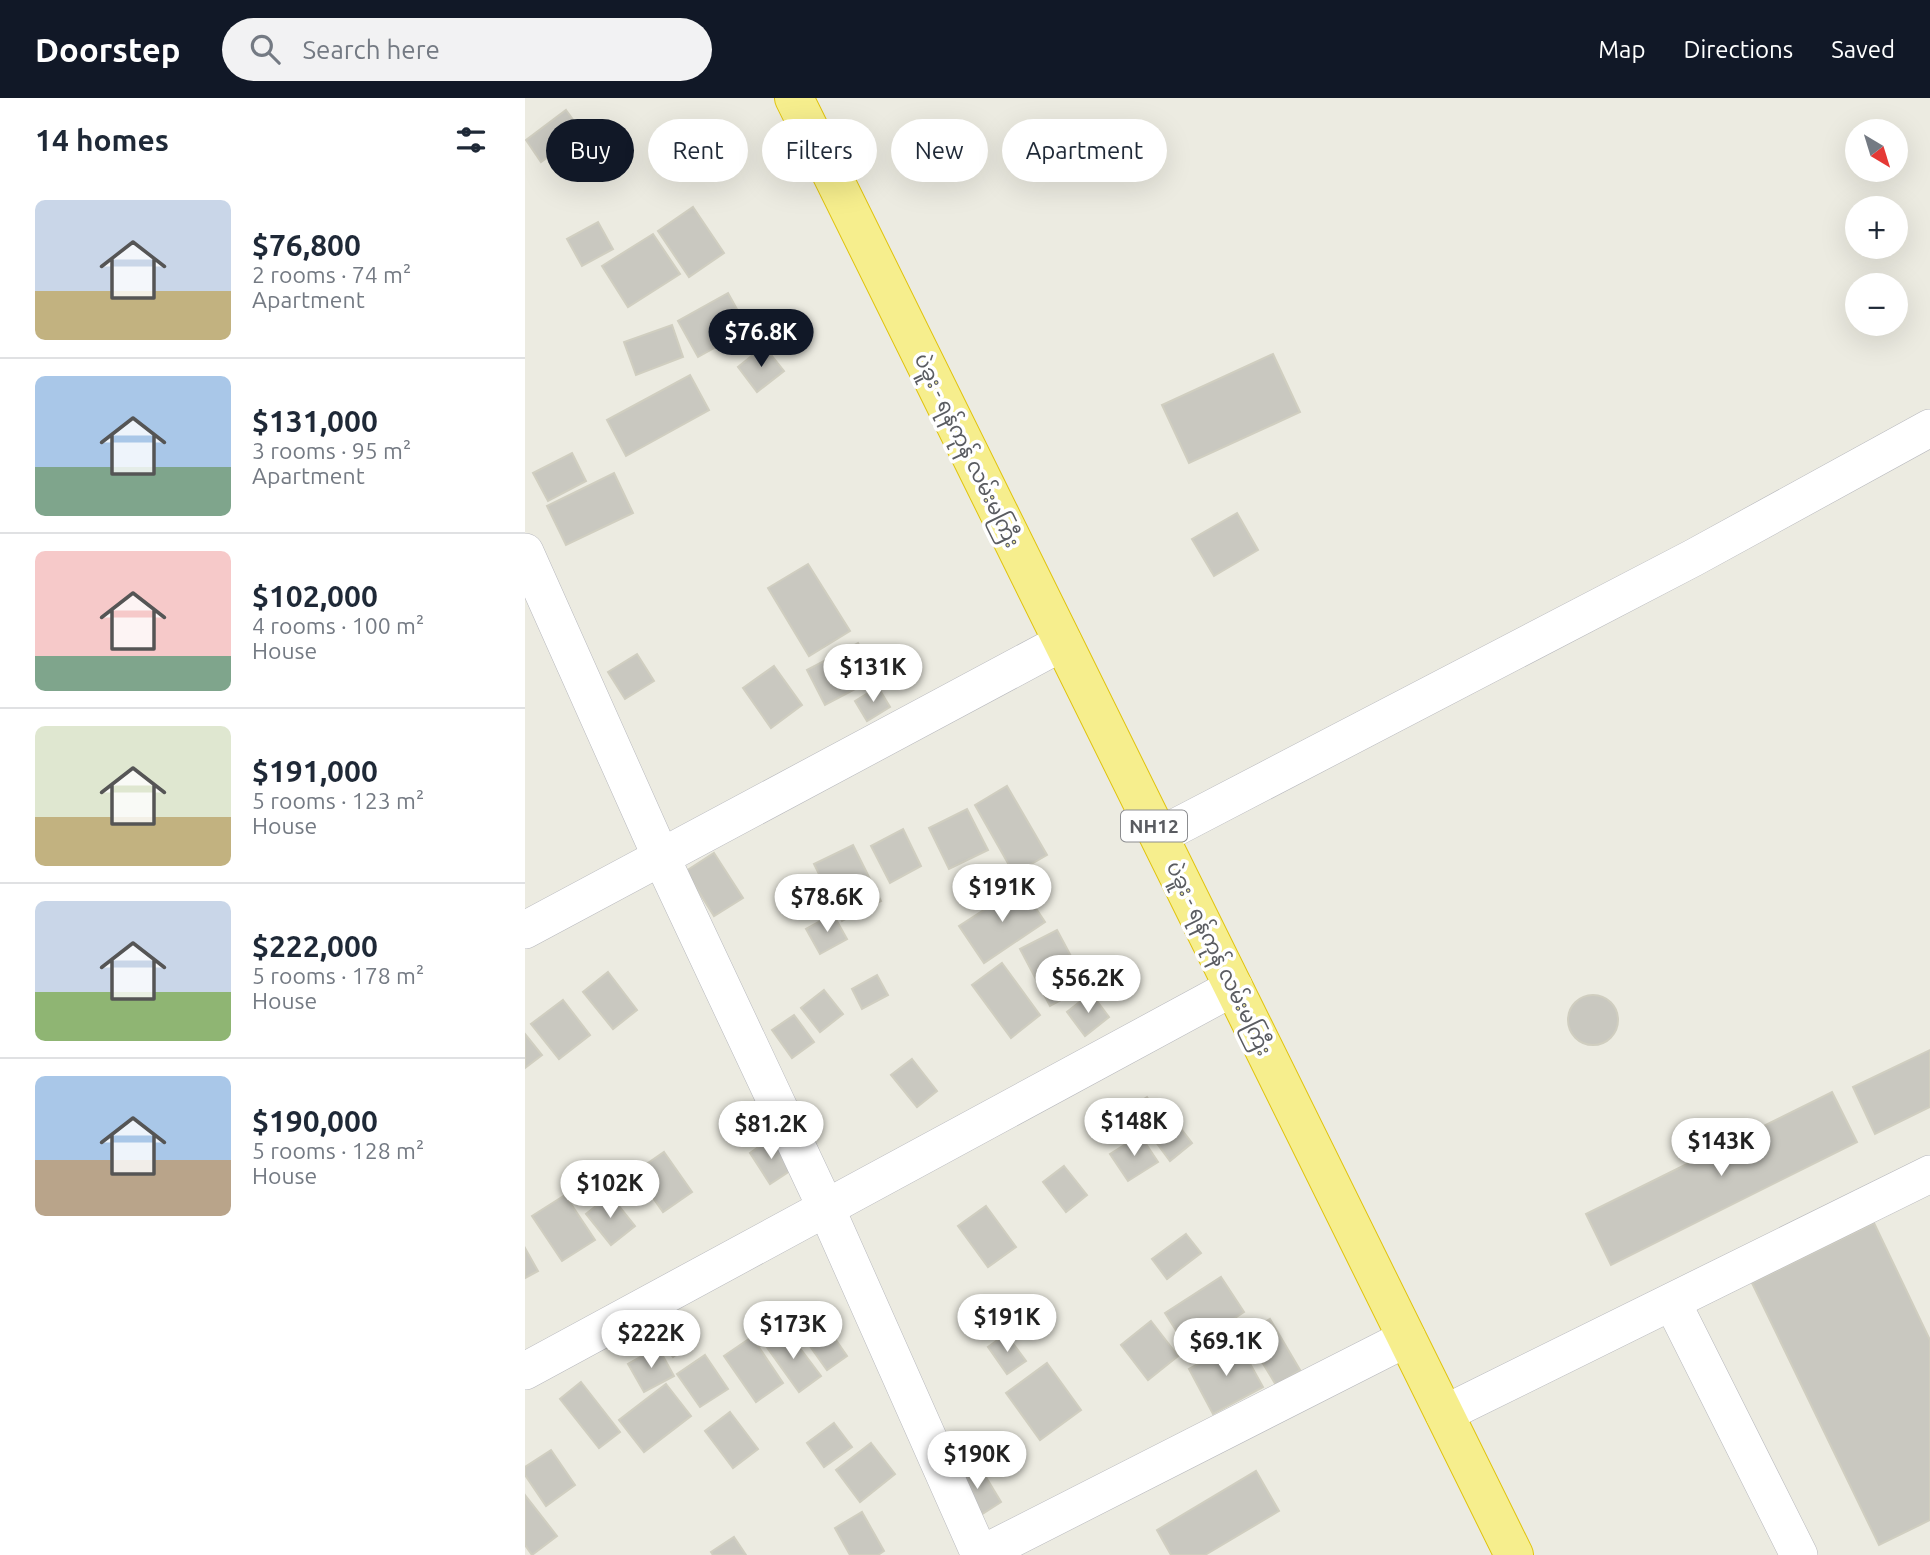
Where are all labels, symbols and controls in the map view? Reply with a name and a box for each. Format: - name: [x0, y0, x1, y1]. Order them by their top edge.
- search box: [222, 18, 712, 81]
- icon: search: [246, 30, 284, 68]
- text: Doorstep: [35, 31, 180, 68]
- text: Search here: [302, 35, 440, 64]
- text: Map: [1598, 36, 1645, 63]
- text: Directions: [1683, 36, 1793, 63]
- text: Saved: [1831, 36, 1895, 63]
- chip: Buy: [546, 119, 634, 182]
- chip: Rent: [648, 119, 748, 182]
- chip: Filters: [762, 119, 877, 182]
- chip: New: [891, 119, 988, 182]
- chip: Apartment: [1002, 119, 1167, 182]
- north arrow: [1845, 119, 1907, 182]
- map controls: [1845, 119, 1908, 336]
- icon: filters: [452, 121, 490, 159]
- text: 14 homes: [35, 123, 169, 157]
- button: +: [1845, 196, 1908, 259]
- icon: home: [91, 228, 175, 312]
- text: $76,800: [252, 228, 361, 262]
- text: 2 rooms · 74 m²: [252, 262, 411, 287]
- button: −: [1845, 273, 1908, 336]
- text: Apartment: [252, 287, 365, 312]
- pin: $76.8K: [704, 310, 818, 369]
- text: $76.8K: [725, 319, 797, 344]
- street label: ပဲခူး - ရန်ကုန် လမ်းမကြီး: [905, 348, 1028, 554]
- icon: home: [91, 404, 175, 488]
- text: $131,000: [252, 404, 378, 438]
- text: 3 rooms · 95 m²: [252, 438, 411, 463]
- text: Apartment: [252, 463, 365, 488]
- icon: home: [91, 579, 175, 663]
- text: $102,000: [252, 579, 378, 613]
- text: 4 rooms · 100 m²: [252, 613, 424, 638]
- text: House: [252, 638, 317, 663]
- pin: $131K: [824, 644, 922, 704]
- text: $131K: [839, 654, 907, 679]
- icon: home: [91, 754, 175, 838]
- text: $191,000: [252, 754, 378, 788]
- text: 5 rooms · 123 m²: [252, 788, 424, 813]
- road number: NH12: [1121, 810, 1187, 842]
- text: House: [252, 813, 317, 838]
- street label: ပဲခူး - ရန်ကုန် လမ်းမကြီး: [1157, 856, 1280, 1062]
- pin: $191K: [953, 864, 1051, 924]
- pin: $78.6K: [770, 874, 884, 934]
- text: $191K: [968, 874, 1036, 899]
- text: $78.6K: [791, 884, 863, 909]
- icon: home: [91, 929, 175, 1013]
- text: $222,000: [252, 929, 378, 963]
- pin: $56.2K: [1031, 956, 1145, 1015]
- text: 5 rooms · 178 m²: [252, 963, 424, 988]
- text: $56.2K: [1052, 965, 1124, 990]
- text: House: [252, 988, 317, 1013]
- pin: $148K: [1085, 1098, 1183, 1158]
- pin: $81.2K: [714, 1102, 828, 1161]
- icon: home: [91, 1104, 175, 1188]
- text: $190,000: [252, 1104, 378, 1138]
- text: $148K: [1100, 1108, 1168, 1133]
- text: $81.2K: [735, 1111, 807, 1136]
- pin: $143K: [1672, 1118, 1770, 1178]
- text: $143K: [1687, 1128, 1755, 1153]
- text: 5 rooms · 128 m²: [252, 1138, 424, 1163]
- pin: $102K: [561, 1160, 659, 1220]
- text: House: [252, 1163, 317, 1188]
- text: $102K: [576, 1170, 644, 1195]
- pin: $191K: [958, 1294, 1056, 1354]
- pin: $173K: [744, 1302, 842, 1361]
- text: $191K: [973, 1304, 1041, 1329]
- pin: $222K: [602, 1310, 700, 1370]
- text: $173K: [759, 1311, 827, 1336]
- pin: $69.1K: [1169, 1318, 1283, 1378]
- text: $222K: [617, 1320, 685, 1345]
- text: $69.1K: [1190, 1328, 1262, 1353]
- pin: $190K: [928, 1432, 1026, 1491]
- text: $190K: [943, 1441, 1011, 1466]

